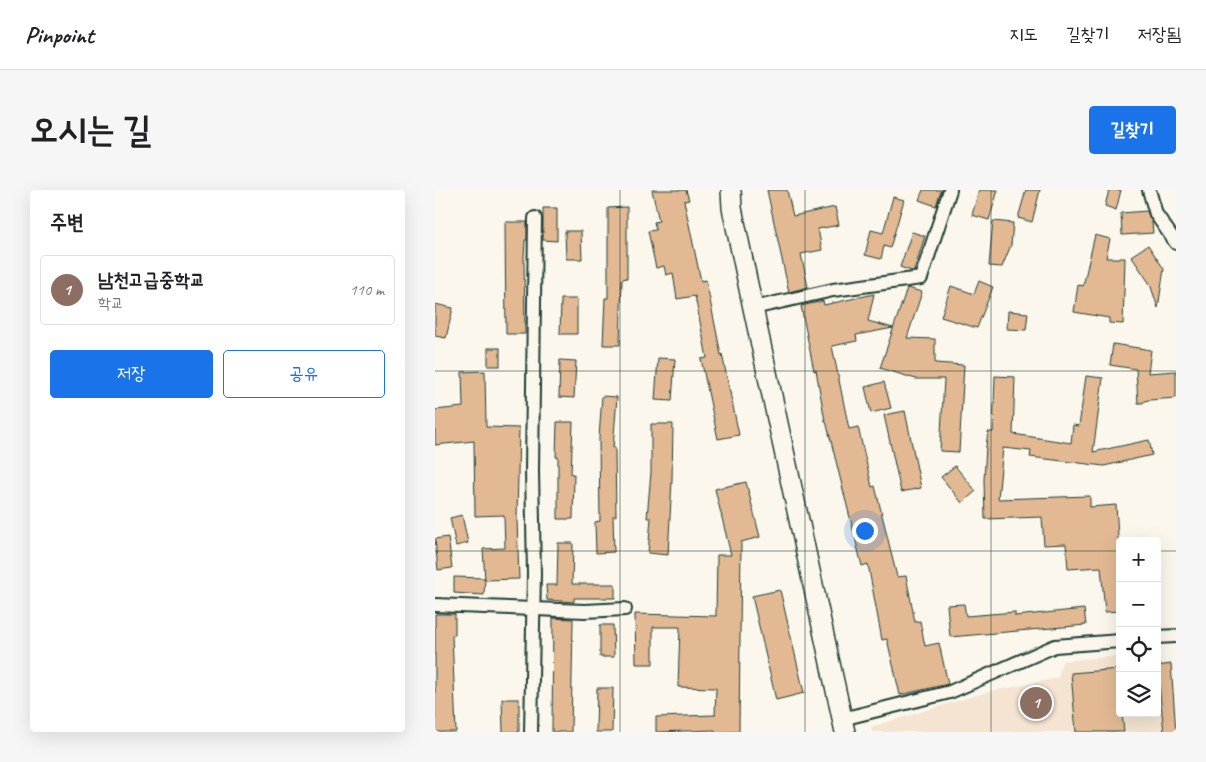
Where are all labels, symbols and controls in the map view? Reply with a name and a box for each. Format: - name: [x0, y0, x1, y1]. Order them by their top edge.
- text: Pinpoint: [25, 20, 94, 50]
- text: 지도: [1009, 23, 1038, 45]
- text: 길찾기: [1066, 23, 1110, 45]
- text: 저장됨: [1138, 23, 1181, 45]
- button: 길찾기: [1089, 106, 1176, 154]
- text: 오시는 길: [30, 107, 151, 152]
- text: 주변: [50, 209, 84, 235]
- text: 남천고급중학교: [98, 268, 205, 292]
- text: 1: [63, 280, 71, 300]
- text: 110 m: [350, 280, 384, 300]
- text: 학교: [98, 293, 124, 313]
- button: 저장: [50, 350, 213, 398]
- button: 공유: [223, 350, 385, 398]
- your location: [852, 518, 878, 544]
- map controls: [1116, 537, 1161, 717]
- button: +: [1116, 537, 1161, 582]
- button: −: [1116, 582, 1161, 627]
- button: locate: [1116, 627, 1161, 672]
- button: layers: [1116, 672, 1161, 717]
- pin: 1: [1020, 684, 1052, 722]

